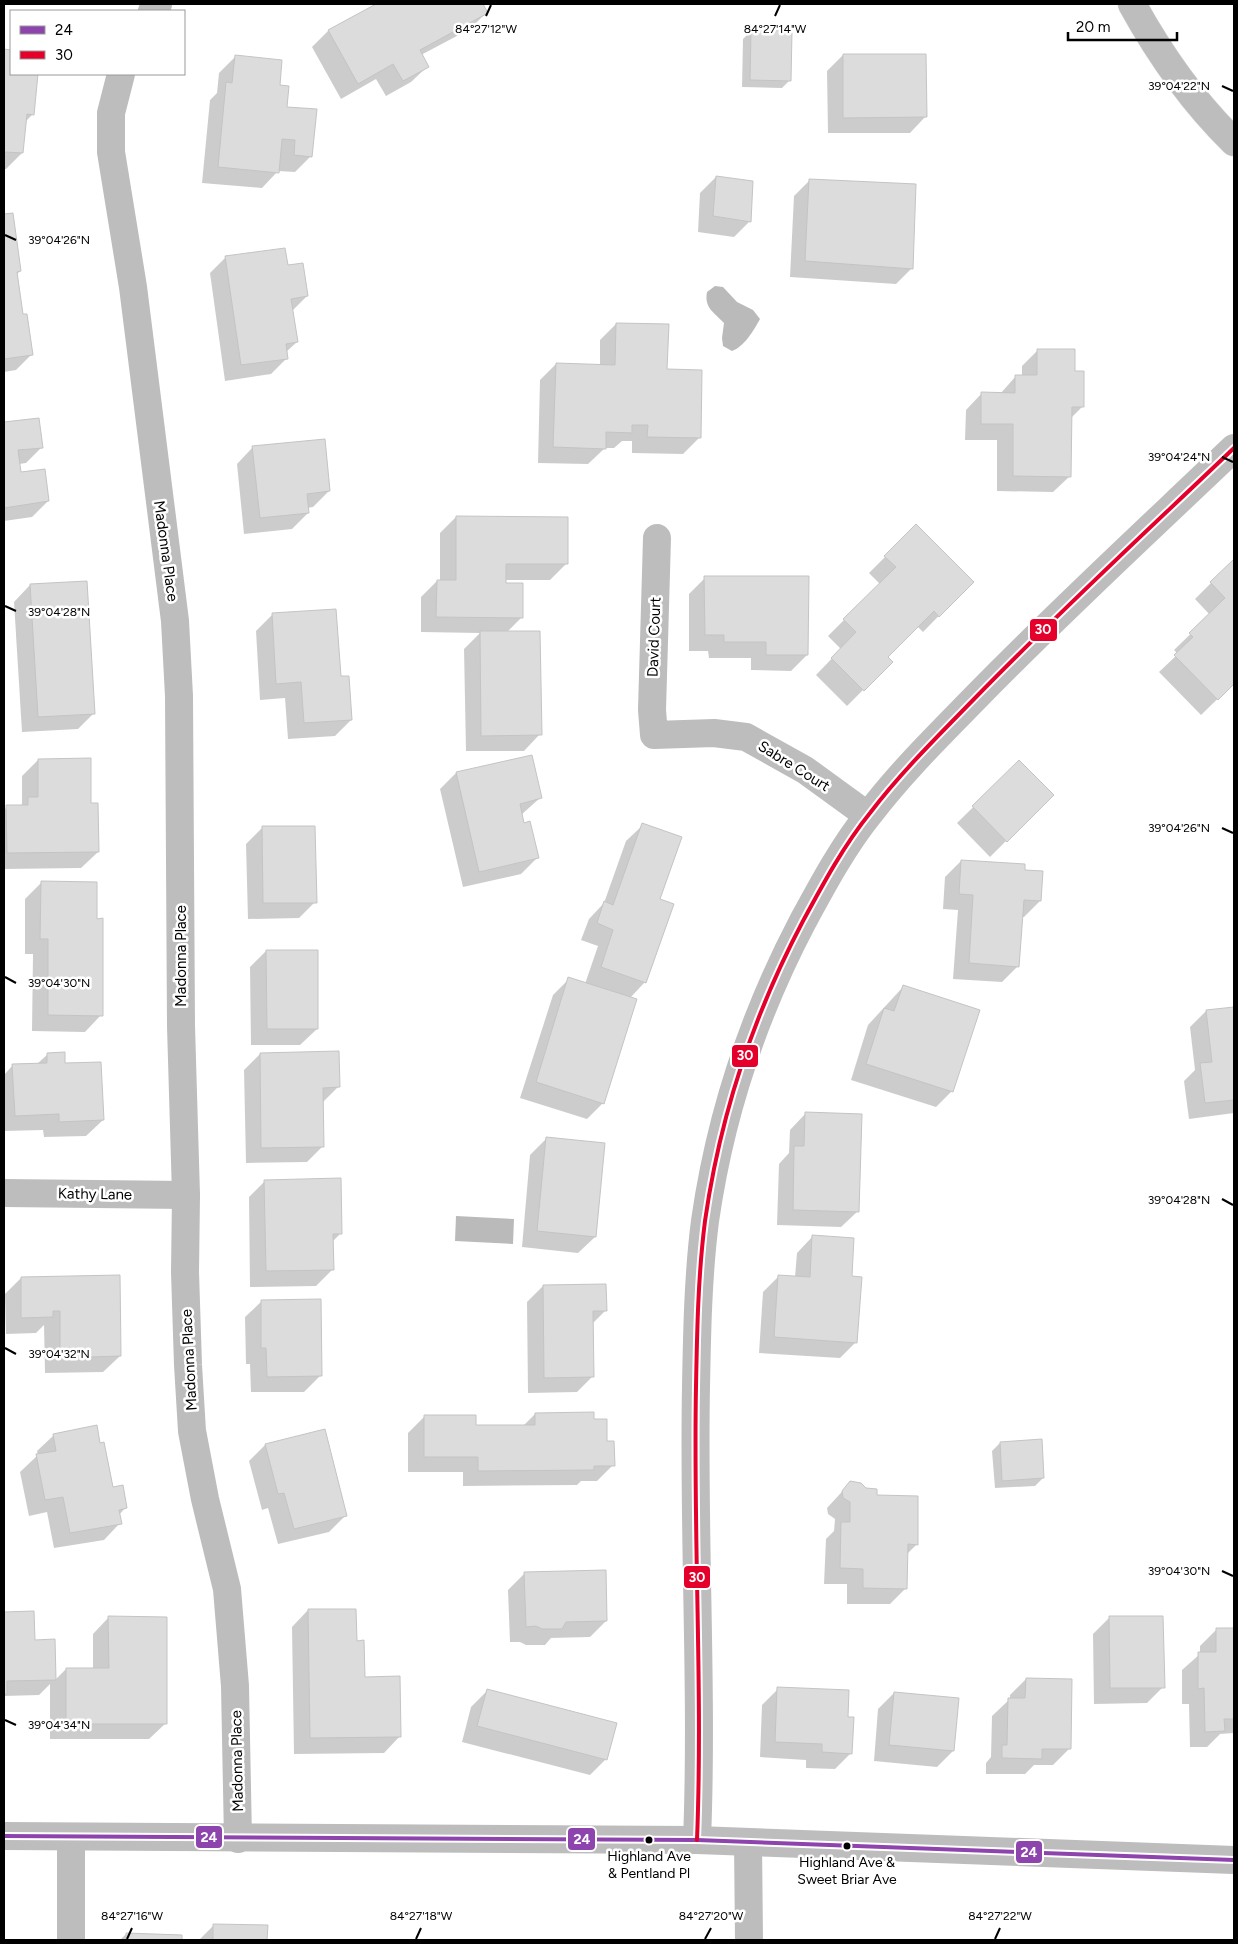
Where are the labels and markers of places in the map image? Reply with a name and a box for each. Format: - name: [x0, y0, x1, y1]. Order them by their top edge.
- marker: Highland Ave & Pentland Pl: [644, 1835, 654, 1845]
- marker: Highland Ave & Sweet Briar Ave: [842, 1841, 852, 1851]
- place label: Highland Ave & Pentland Pl: [607, 1848, 691, 1882]
- place label: Highland Ave & Sweet Briar Ave: [797, 1854, 897, 1888]

